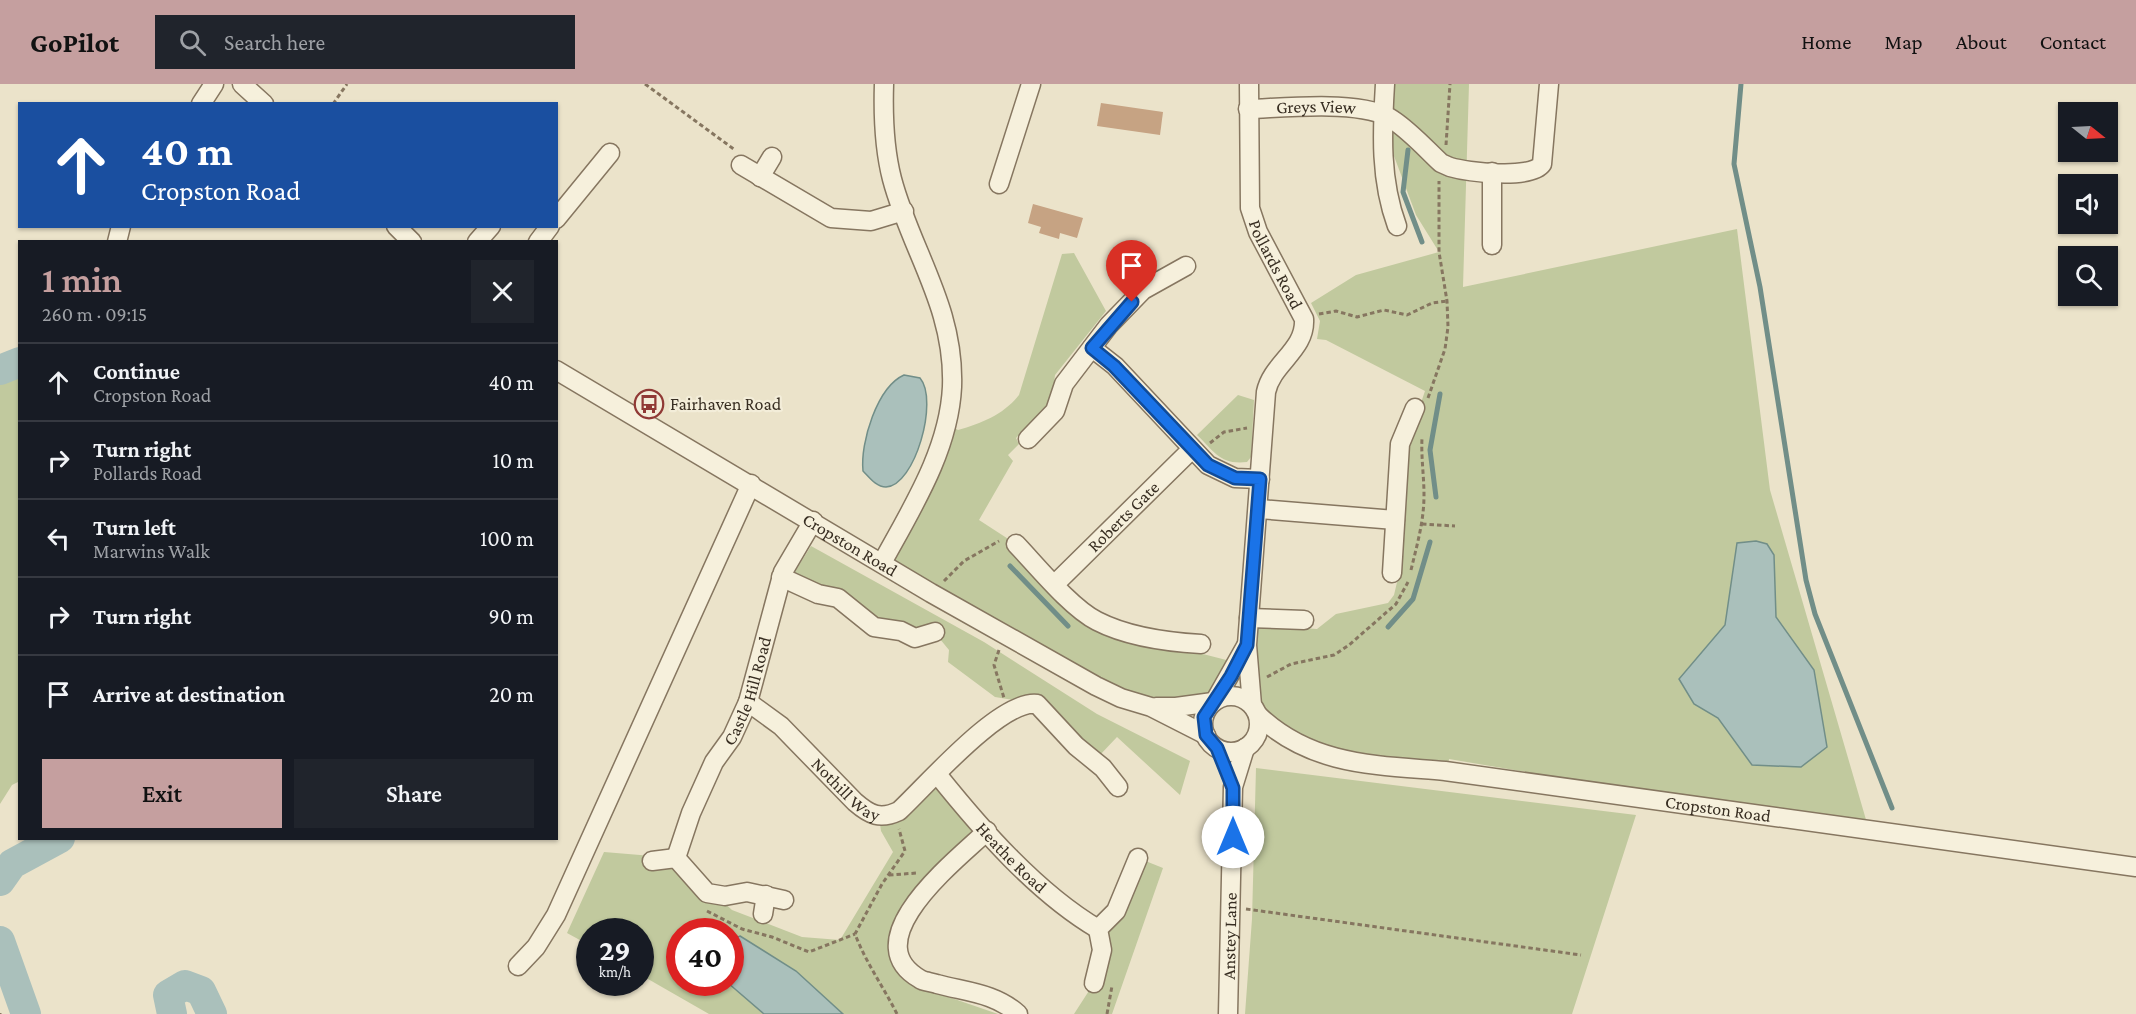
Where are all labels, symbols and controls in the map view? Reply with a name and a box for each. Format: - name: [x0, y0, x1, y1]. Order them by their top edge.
- search box: [155, 15, 575, 69]
- icon: search: [176, 26, 209, 59]
- text: GoPilot: [30, 27, 119, 58]
- text: Search here: [224, 30, 325, 55]
- text: Home: [1801, 30, 1851, 54]
- text: Map: [1884, 30, 1923, 54]
- text: About: [1956, 30, 2007, 54]
- text: Contact: [2040, 30, 2106, 54]
- street label: Greys View: [1276, 96, 1358, 118]
- north arrow: [2058, 102, 2118, 162]
- map controls: [2058, 102, 2118, 306]
- icon: ahead: [42, 126, 120, 204]
- text: 40 m: [141, 127, 233, 174]
- button: sound: [2058, 174, 2118, 234]
- text: Cropston Road: [141, 176, 301, 206]
- street label: Pollards Road: [1245, 217, 1307, 313]
- pin: [1106, 240, 1157, 302]
- button: search: [2058, 246, 2118, 306]
- icon: arrive: [1115, 249, 1148, 282]
- text: 1 min: [42, 260, 122, 300]
- button: close: [471, 260, 534, 323]
- text: 260 m · 09:15: [42, 303, 147, 325]
- text: Continue: [93, 359, 180, 384]
- icon: ahead: [42, 366, 75, 399]
- text: 40 m: [489, 370, 534, 395]
- text: Cropston Road: [93, 384, 211, 406]
- bus stop icon: Fairhaven Road: [633, 388, 665, 420]
- place label: Fairhaven Road: [670, 394, 782, 414]
- text: Turn right: [93, 437, 191, 462]
- icon: right: [42, 444, 75, 477]
- text: 10 m: [492, 448, 534, 473]
- text: Pollards Road: [93, 462, 202, 484]
- street label: Roberts Gate: [1084, 477, 1163, 556]
- street label: Cropston Road: [799, 509, 901, 581]
- text: Turn left: [93, 515, 176, 540]
- icon: left: [42, 522, 75, 555]
- text: 100 m: [480, 526, 534, 551]
- text: Marwins Walk: [93, 540, 210, 562]
- icon: right: [42, 600, 75, 633]
- text: Turn right: [93, 604, 191, 629]
- text: 90 m: [489, 604, 534, 629]
- street label: Castle Hill Road: [719, 634, 775, 749]
- icon: arrive: [42, 678, 75, 711]
- text: Arrive at destination: [93, 682, 285, 707]
- text: 20 m: [489, 682, 534, 707]
- street label: Nothill Way: [807, 754, 883, 826]
- button: Exit: [42, 759, 282, 828]
- button: Share: [294, 759, 534, 828]
- street label: Cropston Road: [1664, 792, 1773, 826]
- position arrow: [1201, 805, 1265, 869]
- street label: Heathe Road: [972, 818, 1051, 897]
- street label: Anstey Lane: [1219, 892, 1241, 980]
- speed limit sign: 40: [666, 918, 744, 996]
- text: 29: [599, 933, 631, 966]
- text: km/h: [599, 964, 631, 980]

